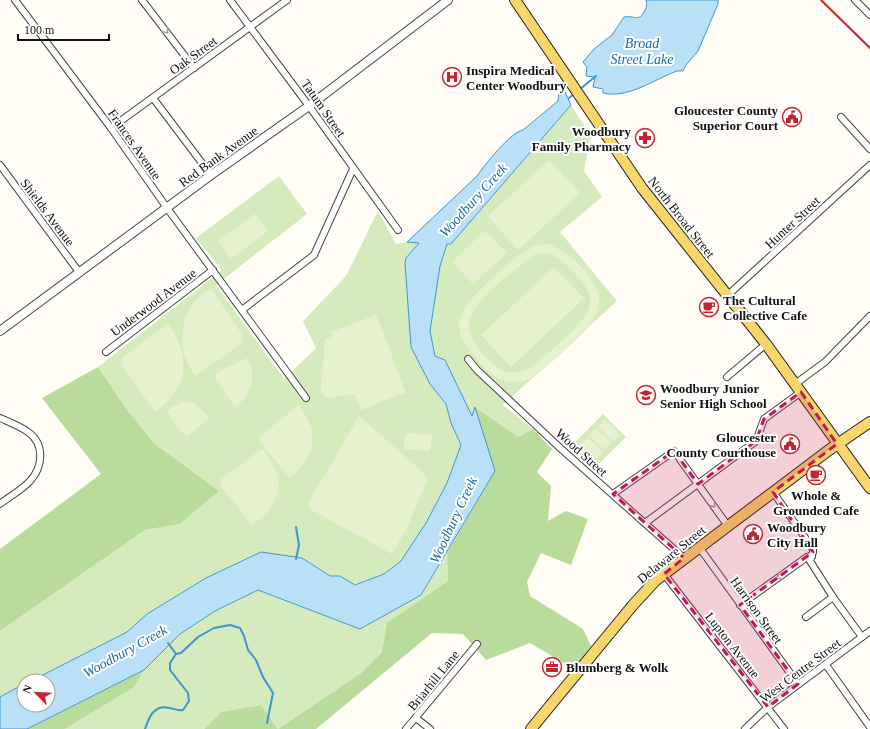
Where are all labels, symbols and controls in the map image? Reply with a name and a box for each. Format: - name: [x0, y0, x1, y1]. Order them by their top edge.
- scale bar: [18, 16, 109, 42]
- text: 100 m: [24, 23, 55, 37]
- one-way arrow: [161, 27, 168, 34]
- street label: Oak Street: [167, 33, 220, 78]
- water label: Broad Street Lake: [611, 36, 673, 67]
- place label: Inspira Medical Center Woodbury: [466, 63, 567, 93]
- hospital icon: Inspira Medical Center Woodbury: [441, 66, 463, 88]
- street label: Tatum Street: [298, 77, 349, 140]
- place label: Gloucester County Superior Court: [674, 103, 779, 133]
- street label: Frances Avenue: [105, 106, 165, 183]
- public building icon: Gloucester County Superior Court: [781, 106, 803, 128]
- street label: Red Bank Avenue: [176, 123, 261, 190]
- place label: Woodbury Family Pharmacy: [532, 124, 631, 154]
- pharmacy icon: Woodbury Family Pharmacy: [634, 127, 656, 149]
- water label: Woodbury Creek: [437, 160, 511, 240]
- street label: North Broad Street: [645, 174, 718, 261]
- street label: Shields Avenue: [17, 176, 78, 249]
- street label: Hunter Street: [762, 193, 823, 252]
- street label: Underwood Avenue: [108, 265, 199, 339]
- place label: The Cultural Collective Cafe: [723, 293, 807, 323]
- cafe icon: The Cultural Collective Cafe: [698, 296, 720, 318]
- place label: Woodbury Junior Senior High School: [660, 381, 767, 411]
- school or university icon: Woodbury Junior Senior High School: [635, 384, 657, 406]
- street label: Wood Street: [553, 425, 611, 480]
- place label: Gloucester County Courthouse: [667, 430, 776, 460]
- public building icon: Gloucester County Courthouse: [779, 433, 801, 455]
- cafe icon: Whole & Grounded Cafe: [805, 464, 827, 486]
- water label: Woodbury Creek: [427, 474, 480, 566]
- place label: Whole & Grounded Cafe: [773, 488, 859, 518]
- one-way arrow: [708, 501, 716, 508]
- place label: Woodbury City Hall: [767, 520, 827, 550]
- street label: Delaware Street: [634, 522, 709, 586]
- public building icon: Woodbury City Hall: [742, 523, 764, 545]
- one-way arrow: [777, 572, 784, 579]
- street label: Harrison Street: [727, 574, 786, 647]
- street label: Lupton Avenue: [702, 609, 763, 681]
- water label: Woodbury Creek: [81, 622, 170, 681]
- street label: West Centre Street: [757, 635, 844, 706]
- street label: Briarhill Lane: [405, 647, 462, 714]
- office icon: Blumberg & Wolk: [541, 656, 563, 678]
- place label: Blumberg & Wolk: [566, 660, 669, 675]
- north arrow: [16, 673, 56, 713]
- text: N: [20, 683, 34, 695]

